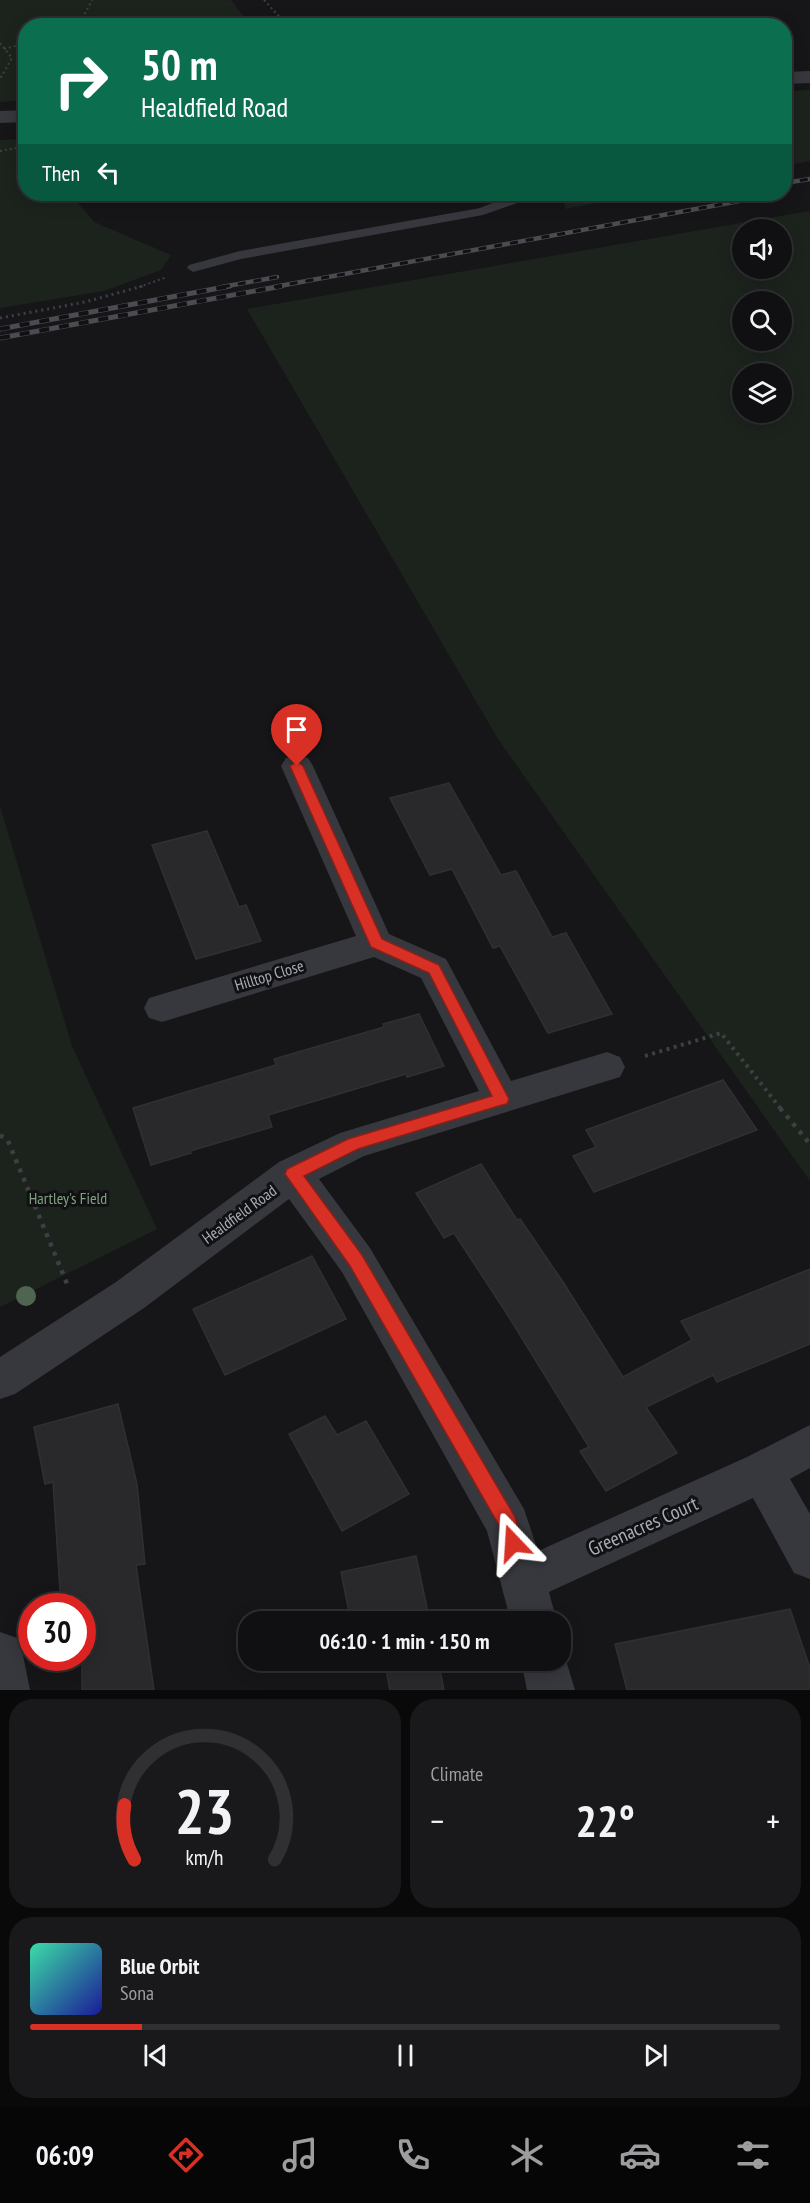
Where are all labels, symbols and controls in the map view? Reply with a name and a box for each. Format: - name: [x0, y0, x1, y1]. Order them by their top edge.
- text: 50 m: [141, 37, 218, 92]
- icon: right: [42, 42, 120, 120]
- text: Healdfield Road: [141, 90, 288, 124]
- icon: left: [92, 156, 125, 189]
- text: Then: [42, 159, 80, 187]
- map controls: [732, 219, 792, 423]
- button: sound: [732, 219, 792, 279]
- button: search: [732, 291, 792, 351]
- button: layers: [732, 363, 792, 423]
- pin: [271, 704, 322, 766]
- icon: arrive: [280, 713, 313, 746]
- street label: Hilltop Close: [232, 955, 306, 995]
- street label: Healdfield Road: [198, 1180, 280, 1248]
- park label: Hartley's Field: [29, 1188, 107, 1208]
- street label: Greenacres Court: [584, 1490, 703, 1562]
- position arrow: [481, 1511, 545, 1575]
- speed limit sign: 30: [18, 1593, 96, 1671]
- text: 06:10 · 1 min · 150 m: [319, 1627, 490, 1655]
- text: Climate: [431, 1761, 483, 1787]
- text: 23: [175, 1770, 235, 1851]
- text: 22°: [576, 1791, 635, 1849]
- text: −: [431, 1799, 444, 1842]
- text: +: [766, 1799, 780, 1842]
- text: km/h: [186, 1844, 224, 1872]
- text: Blue Orbit: [120, 1952, 199, 1980]
- text: Sona: [120, 1980, 154, 2006]
- icon: previous: [139, 2039, 172, 2072]
- icon: pause: [389, 2039, 422, 2072]
- icon: next: [639, 2039, 672, 2072]
- icon: directions: [165, 2134, 207, 2176]
- icon: music: [279, 2134, 321, 2176]
- icon: phone: [392, 2134, 434, 2176]
- icon: climate: [506, 2134, 548, 2176]
- icon: car: [619, 2134, 661, 2176]
- icon: filters: [732, 2134, 774, 2176]
- text: 06:09: [36, 2138, 94, 2172]

